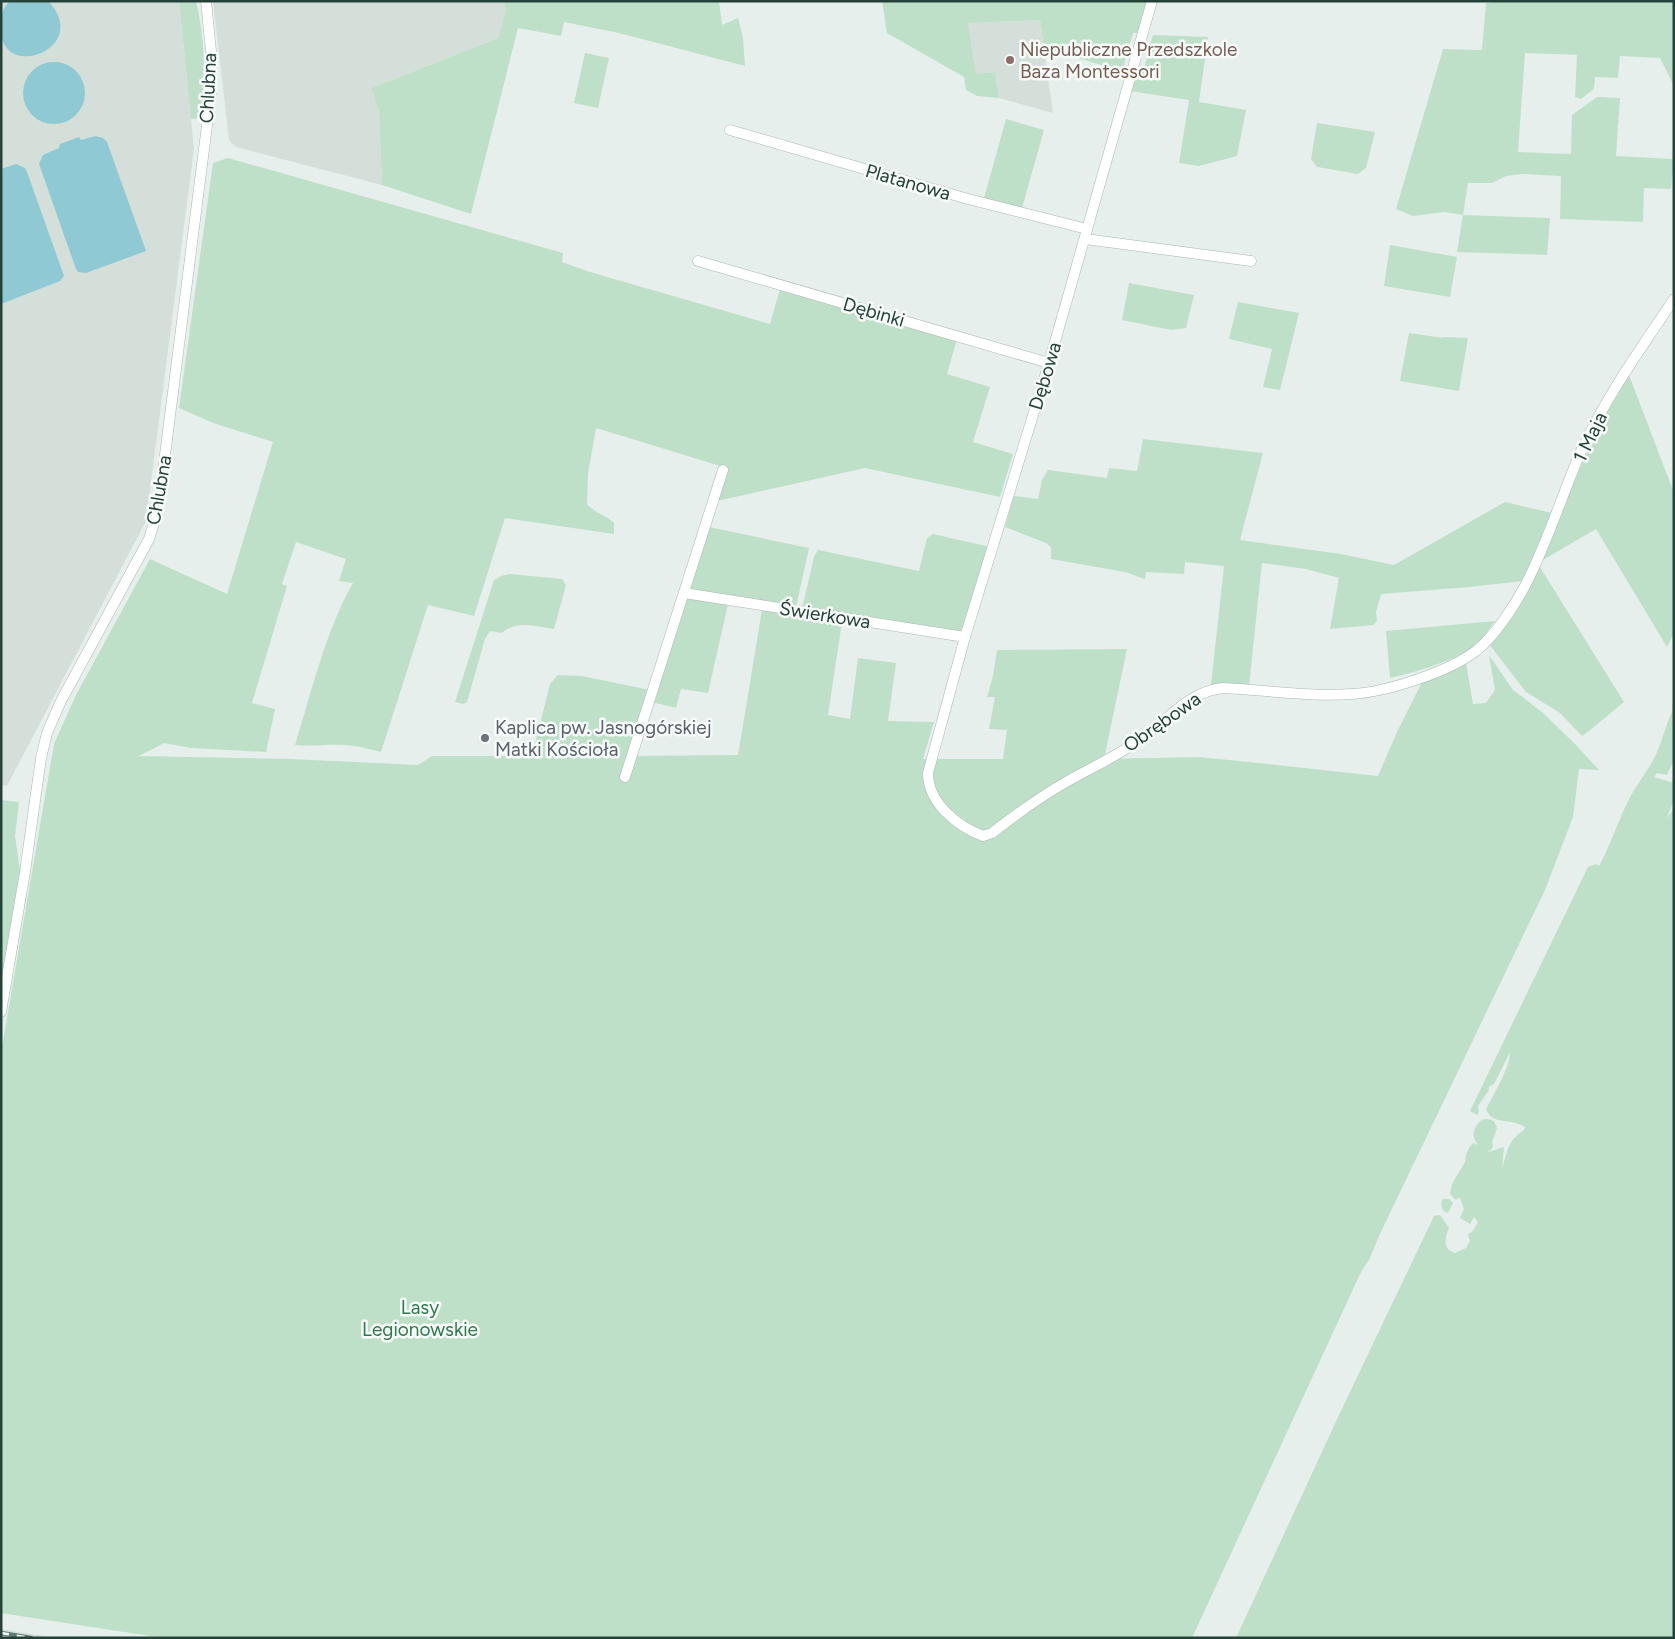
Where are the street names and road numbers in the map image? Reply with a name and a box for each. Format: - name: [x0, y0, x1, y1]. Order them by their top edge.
- street label: Chlubna: [195, 52, 221, 124]
- street label: Platanowa: [863, 159, 953, 205]
- street label: Dębinki: [840, 292, 908, 332]
- street label: Dębowa: [1024, 339, 1066, 413]
- street label: 1 Maja: [1568, 408, 1612, 466]
- street label: Chlubna: [142, 453, 176, 527]
- street label: Świerkowa: [778, 596, 872, 634]
- street label: Obrębowa: [1119, 687, 1205, 757]

